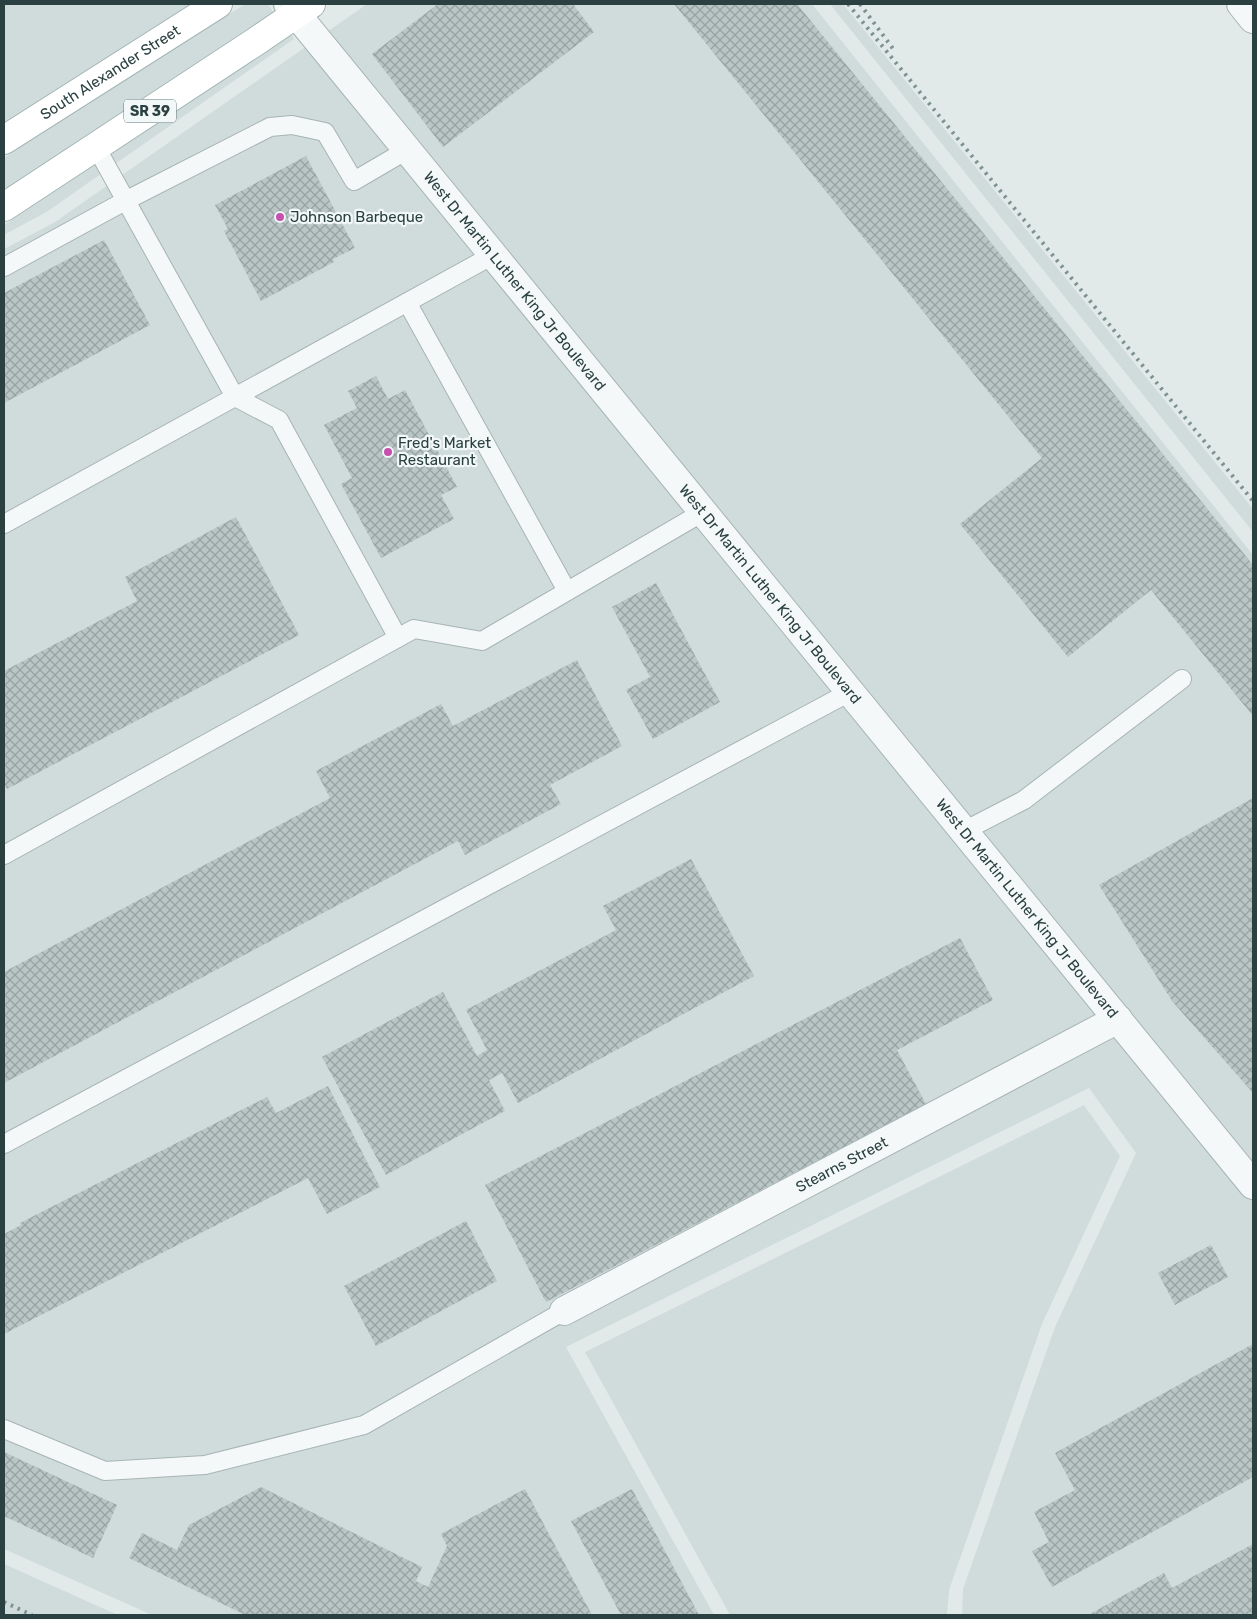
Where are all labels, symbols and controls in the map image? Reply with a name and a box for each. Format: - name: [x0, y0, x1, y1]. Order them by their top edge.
- street label: South Alexander Street: [37, 21, 184, 124]
- road number: SR 39: [124, 100, 176, 122]
- street label: West Dr Martin Luther King Jr Boulevard: [420, 168, 609, 395]
- place label: Johnson Barbeque: [290, 208, 423, 226]
- marker: Johnson Barbeque: [274, 211, 286, 223]
- place label: Fred's Market Restaurant: [398, 434, 491, 469]
- marker: Fred's Market Restaurant: [382, 446, 394, 458]
- street label: West Dr Martin Luther King Jr Boulevard: [675, 481, 865, 707]
- street label: West Dr Martin Luther King Jr Boulevard: [932, 795, 1122, 1022]
- street label: Stearns Street: [793, 1133, 891, 1196]

